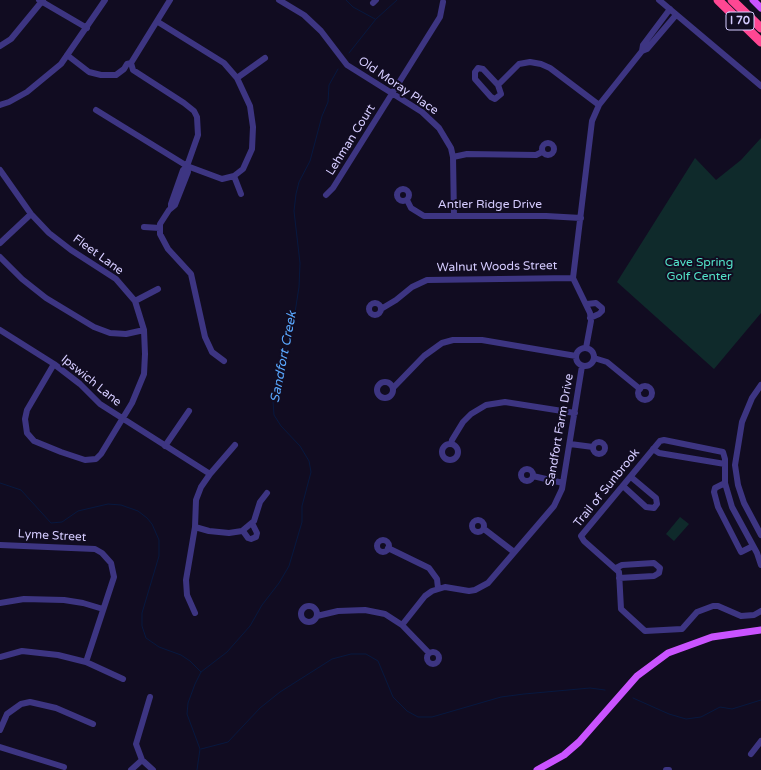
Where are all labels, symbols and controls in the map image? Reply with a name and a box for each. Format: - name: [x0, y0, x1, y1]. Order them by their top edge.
- road number: I 70: [726, 12, 754, 30]
- street label: Old Moray Place: [355, 54, 441, 118]
- street label: Lehman Court: [323, 102, 379, 178]
- street label: Antler Ridge Drive: [438, 198, 542, 212]
- street label: Fleet Lane: [70, 232, 126, 278]
- park label: Cave Spring Golf Center: [665, 256, 733, 284]
- street label: Walnut Woods Street: [437, 259, 557, 275]
- water label: Sandfort Creek: [267, 310, 301, 404]
- street label: Ipswich Lane: [58, 352, 124, 410]
- street label: Sandfort Farm Drive: [543, 372, 577, 488]
- street label: Trail of Sunbrook: [571, 446, 643, 530]
- street label: Lyme Street: [17, 527, 87, 545]

